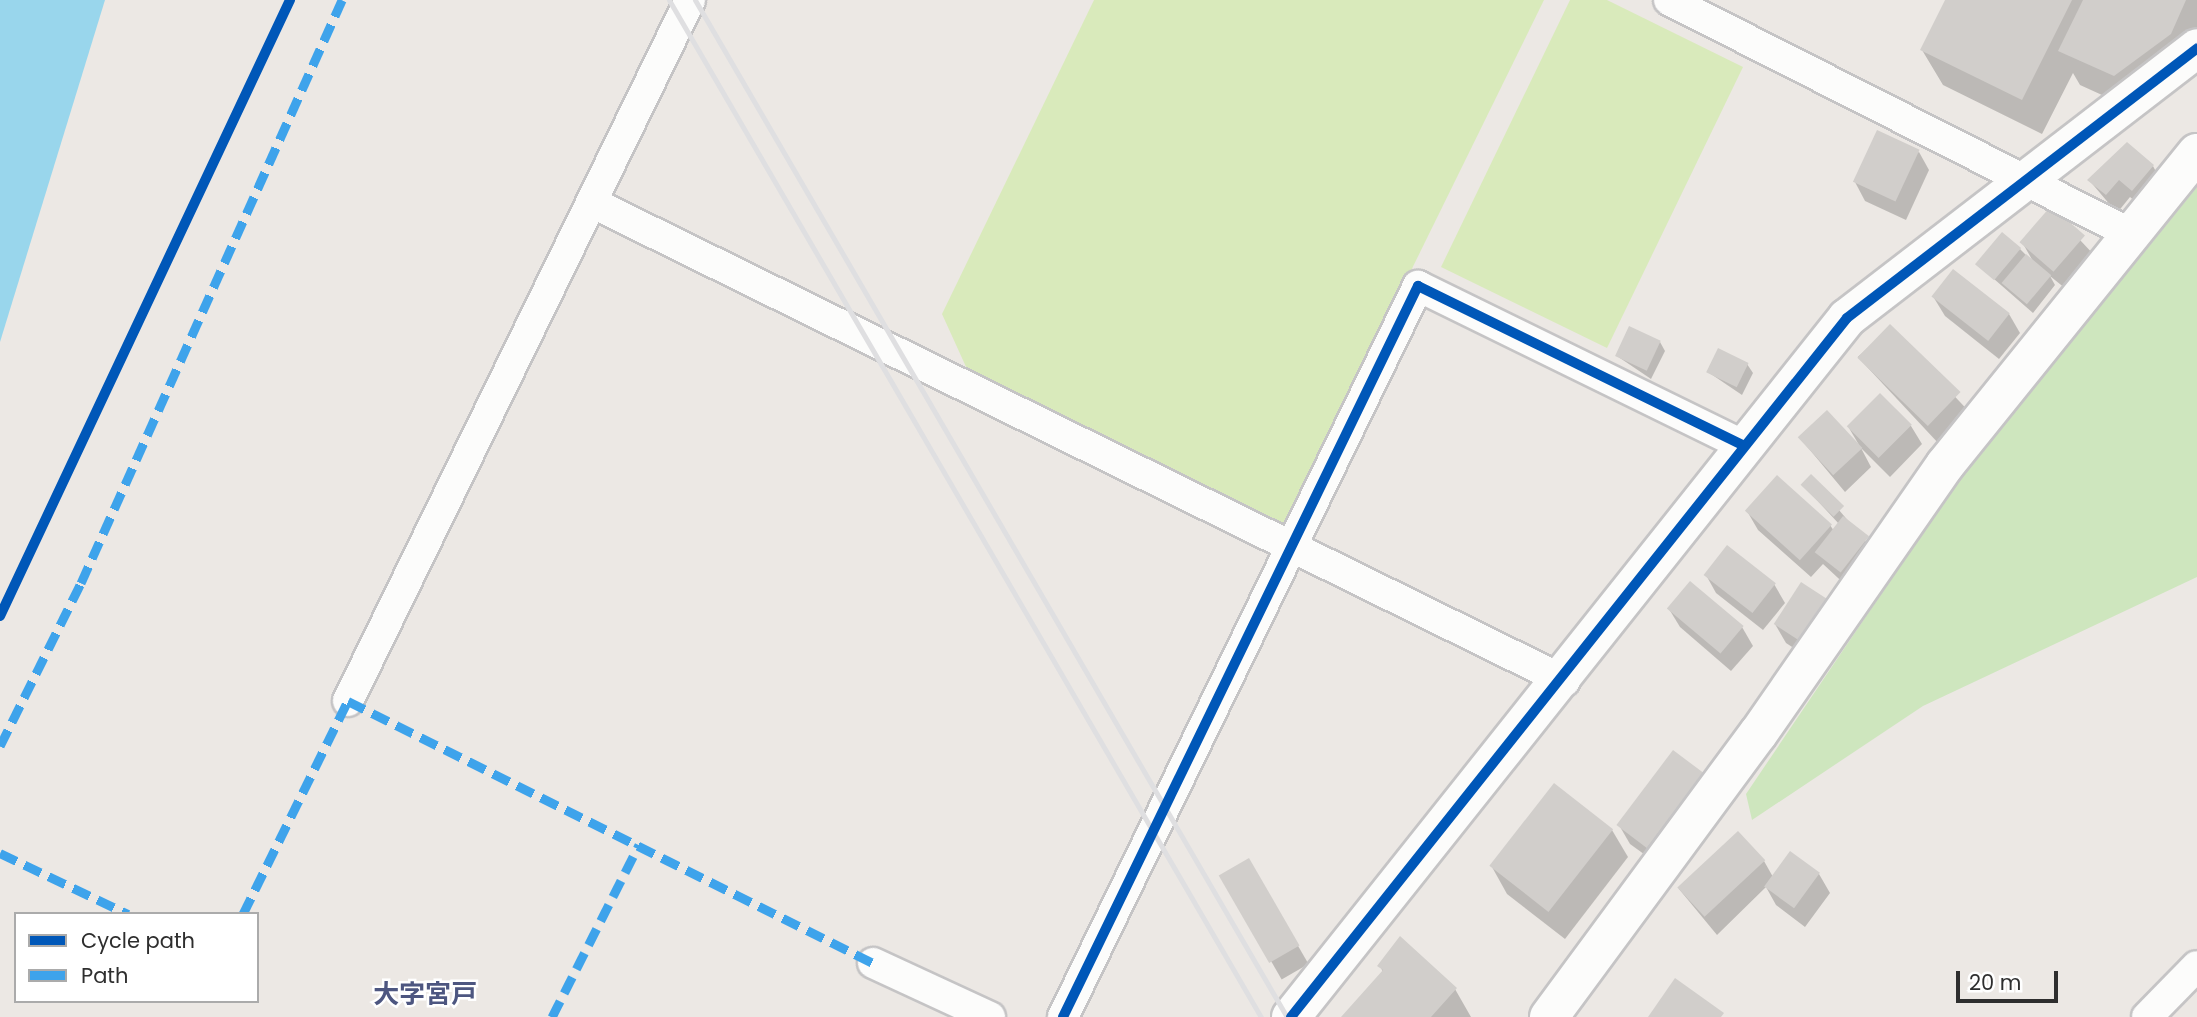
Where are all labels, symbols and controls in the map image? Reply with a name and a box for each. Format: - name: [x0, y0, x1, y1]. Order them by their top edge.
- legend: [14, 912, 259, 1003]
- text: Cycle path: [81, 926, 195, 955]
- scale bar: [1959, 958, 2060, 1002]
- text: Path: [81, 961, 128, 990]
- text: 20 m: [1969, 968, 2022, 997]
- district label: 大字宮戸: [373, 979, 477, 1011]

